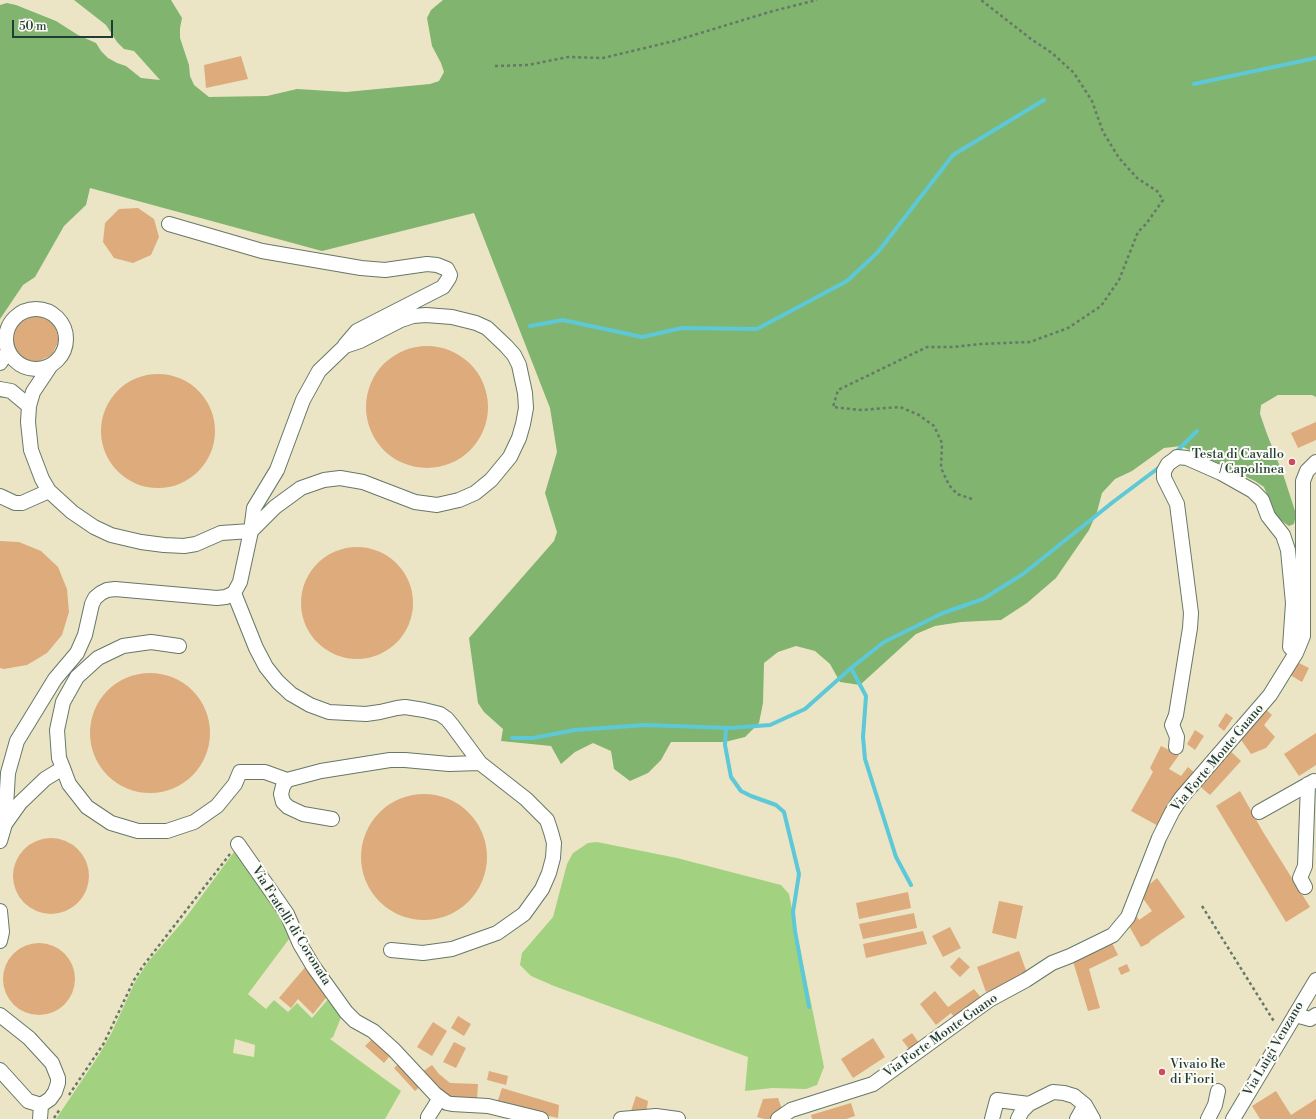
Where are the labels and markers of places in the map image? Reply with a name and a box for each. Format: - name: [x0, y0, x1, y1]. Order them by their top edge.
- place label: Testa di Cavallo / Capolinea: [1192, 447, 1284, 478]
- marker: Testa di Cavallo / Capolinea: [1287, 457, 1297, 467]
- place label: Vivaio Re di Fiori: [1170, 1057, 1226, 1088]
- marker: Vivaio Re di Fiori: [1157, 1067, 1167, 1077]

